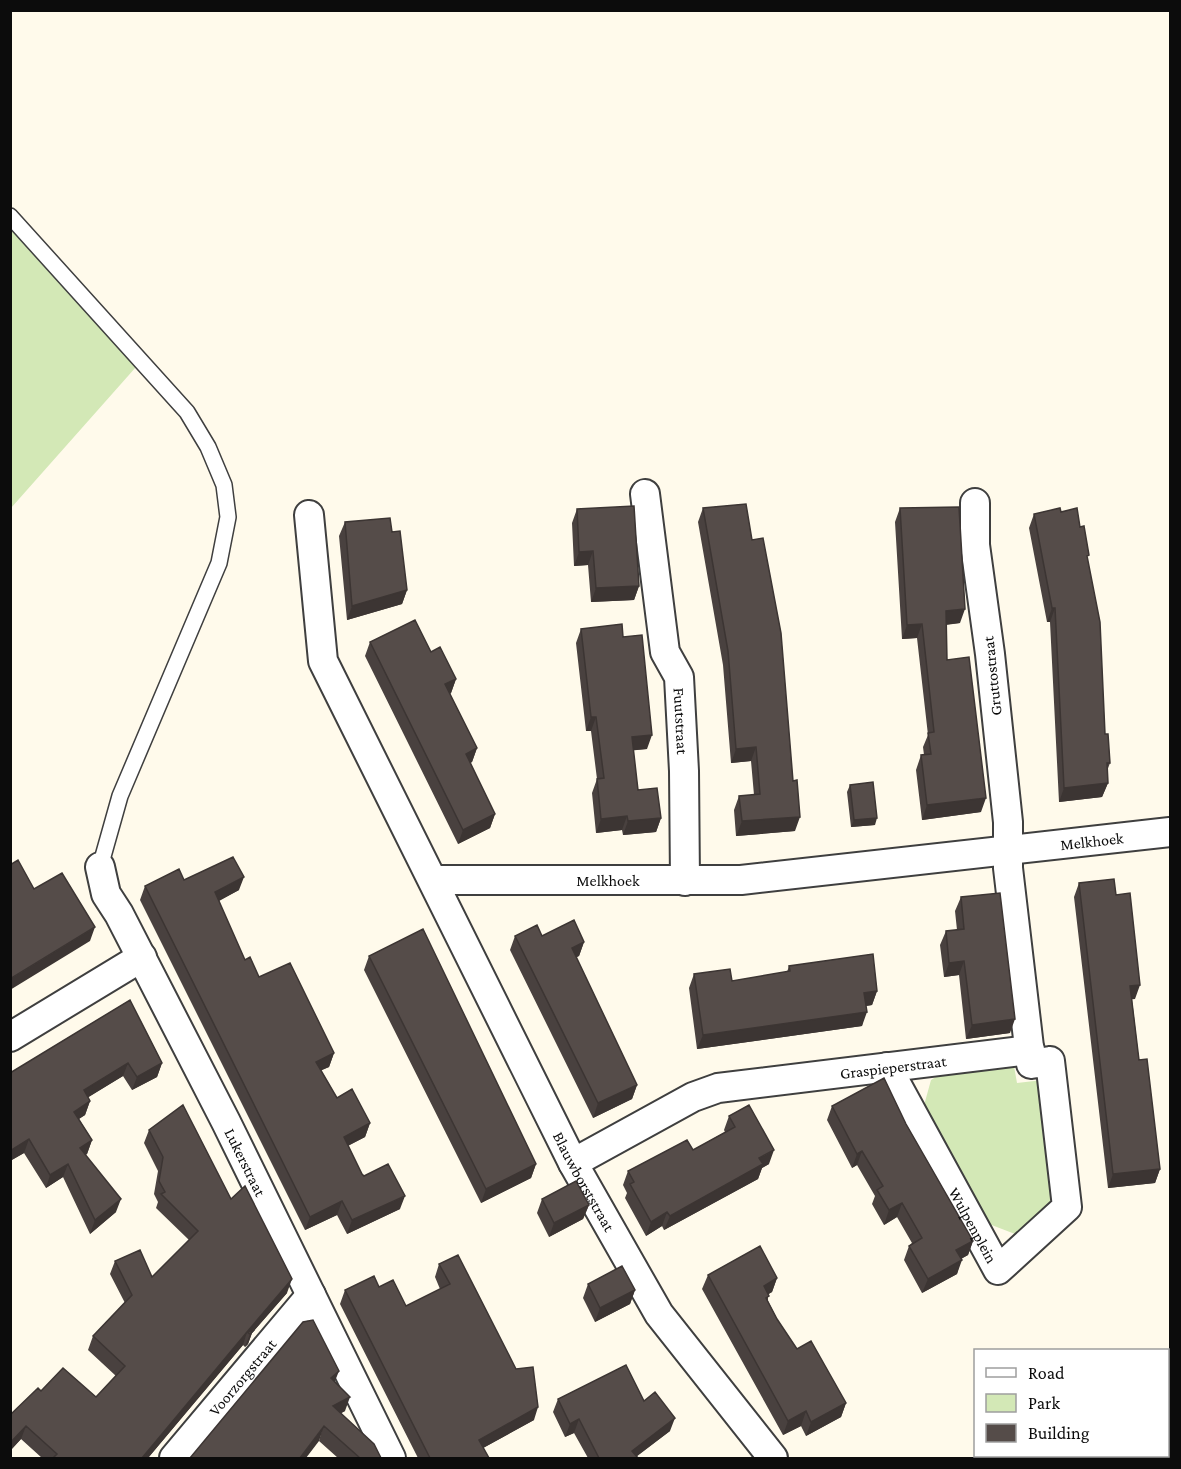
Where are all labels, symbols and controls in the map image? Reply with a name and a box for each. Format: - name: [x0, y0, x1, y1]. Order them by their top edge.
- street label: Gruttostraat: [979, 635, 1005, 717]
- street label: Fuutstraat: [671, 687, 692, 756]
- street label: Melkhoek: [1059, 829, 1125, 853]
- street label: Melkhoek: [576, 872, 640, 889]
- street label: Graspieperstraat: [839, 1052, 948, 1082]
- street label: Lukerstraat: [222, 1125, 270, 1199]
- street label: Blauwborststraat: [550, 1129, 619, 1235]
- street label: Wulpenplein: [946, 1184, 1001, 1266]
- street label: Voorzorgstraat: [205, 1335, 280, 1419]
- legend: [974, 1349, 1169, 1457]
- text: Road: [1028, 1363, 1065, 1383]
- text: Park: [1028, 1393, 1060, 1413]
- text: Building: [1028, 1423, 1090, 1443]

